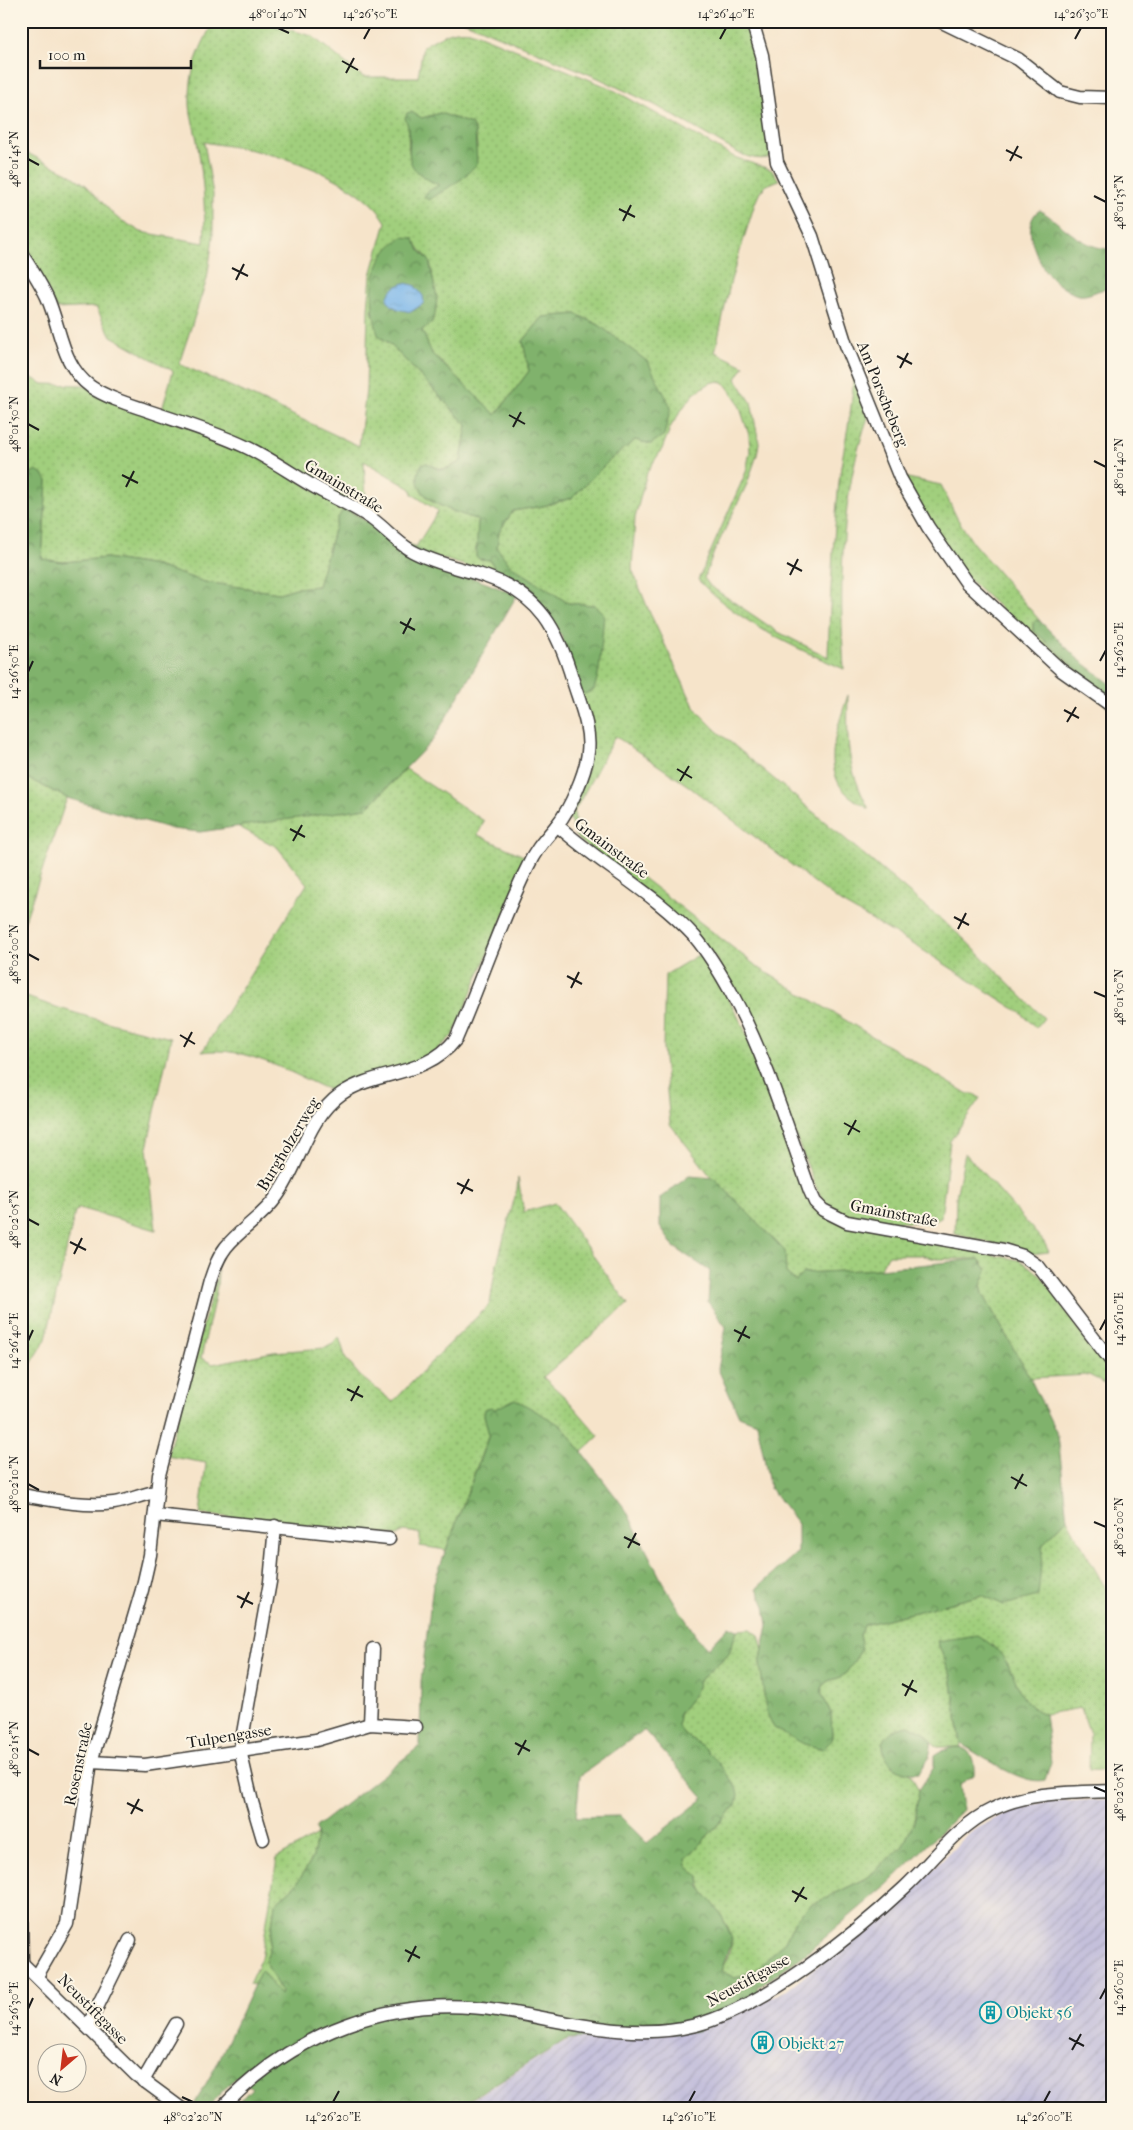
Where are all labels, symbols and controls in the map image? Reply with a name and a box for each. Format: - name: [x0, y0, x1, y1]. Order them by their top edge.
- text: 48°01'40"N: [249, 7, 307, 21]
- text: 14°26'50"E: [343, 7, 397, 21]
- text: 14°26'40"E: [698, 7, 754, 21]
- text: 14°26'30"E: [1054, 7, 1108, 21]
- scale bar: [40, 38, 191, 70]
- text: 100 m: [48, 46, 86, 64]
- text: 48°01'45"N: [7, 131, 21, 187]
- text: 48°01'35"N: [1112, 175, 1126, 229]
- street label: Am Porscheberg: [853, 337, 913, 450]
- text: 48°01'50"N: [7, 396, 21, 452]
- text: 48°01'40"N: [1112, 438, 1126, 496]
- street label: Gmainstraße: [301, 455, 387, 517]
- text: 14°26'20"E: [1112, 622, 1126, 678]
- text: 14°26'50"E: [7, 645, 21, 699]
- street label: Gmainstraße: [571, 814, 653, 882]
- text: 48°02'00"N: [7, 924, 21, 984]
- text: 48°01'50"N: [1112, 969, 1126, 1025]
- street label: Burgholzerweg: [253, 1093, 324, 1194]
- text: 48°02'05"N: [7, 1190, 21, 1248]
- street label: Gmainstraße: [849, 1195, 939, 1231]
- text: 14°26'10"E: [1112, 1292, 1126, 1346]
- text: 14°26'40"E: [7, 1313, 21, 1369]
- text: 48°02'10"N: [7, 1455, 21, 1513]
- text: 48°02'00"N: [1112, 1497, 1126, 1557]
- street label: Rosenstraße: [60, 1720, 96, 1808]
- street label: Tulpengasse: [185, 1720, 273, 1752]
- text: 48°02'15"N: [7, 1721, 21, 1777]
- text: 48°02'05"N: [1112, 1763, 1126, 1821]
- street label: Neustiftgasse: [703, 1949, 793, 2011]
- text: 14°26'00"E: [1112, 1960, 1126, 2016]
- street label: Neustiftgasse: [54, 1970, 132, 2048]
- text: 14°26'30"E: [7, 1982, 21, 2036]
- building icon: Objekt 56: [978, 2000, 1002, 2024]
- place label: Objekt 56: [1006, 2003, 1072, 2022]
- building icon: Objekt 27: [750, 2031, 774, 2055]
- place label: Objekt 27: [778, 2034, 845, 2053]
- north arrow: [38, 2042, 88, 2092]
- text: N: [47, 2069, 65, 2089]
- text: 48°02'20"N: [163, 2110, 223, 2124]
- text: 14°26'20"E: [305, 2110, 361, 2124]
- text: 14°26'10"E: [662, 2110, 716, 2124]
- text: 14°26'00"E: [1016, 2110, 1072, 2124]

